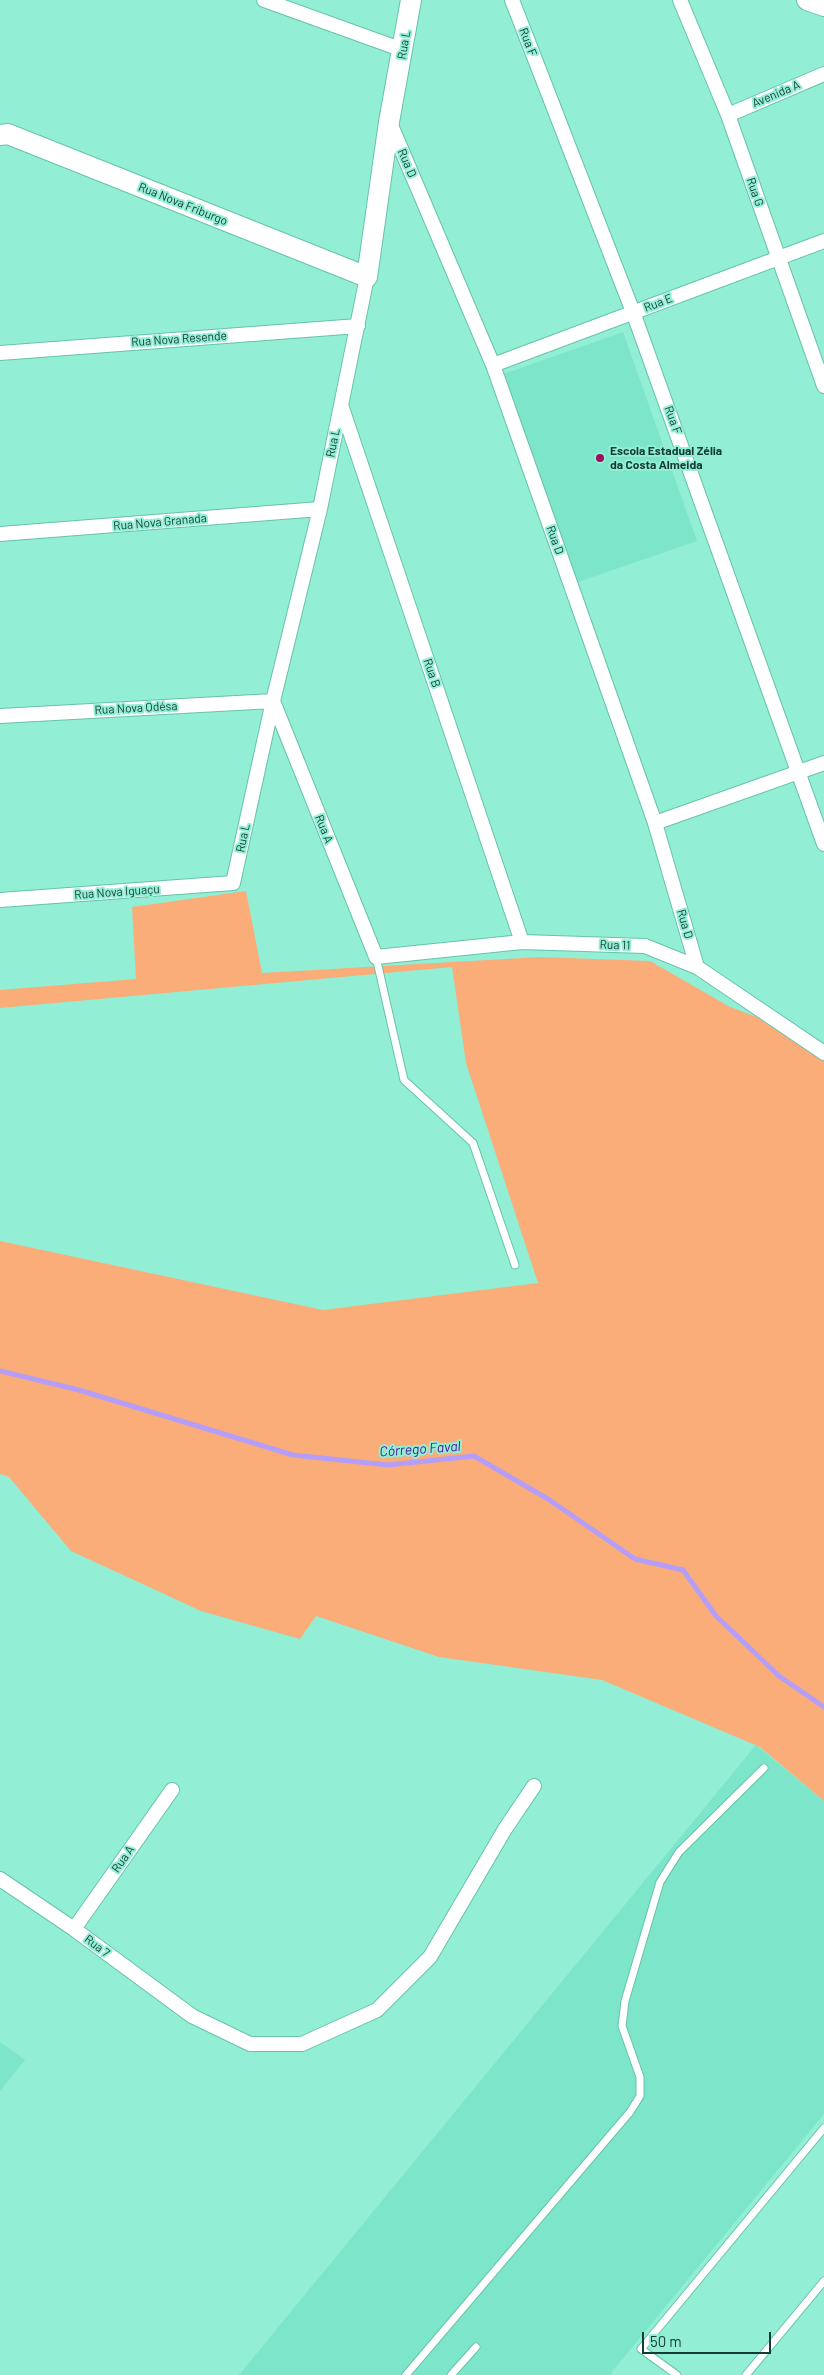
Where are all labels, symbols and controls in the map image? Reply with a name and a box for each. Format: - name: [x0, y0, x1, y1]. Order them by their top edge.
- street label: Rua F: [516, 26, 540, 58]
- street label: Rua L: [394, 29, 414, 61]
- street label: Avenida A: [750, 77, 802, 111]
- street label: Rua D: [395, 147, 419, 179]
- street label: Rua G: [743, 176, 767, 208]
- street label: Rua Nova Friburgo: [136, 180, 230, 228]
- street label: Rua E: [642, 291, 674, 315]
- street label: Rua Nova Resende: [131, 328, 227, 350]
- street label: Rua F: [661, 404, 685, 436]
- street label: Rua L: [323, 427, 343, 459]
- place label: Escola Estadual Zélia da Costa Almeida: [610, 444, 722, 472]
- marker: Escola Estadual Zélia da Costa Almeida: [594, 452, 606, 464]
- street label: Rua Nova Granada: [113, 511, 207, 533]
- street label: Rua D: [543, 524, 567, 556]
- street label: Rua B: [420, 657, 444, 689]
- street label: Rua Nova Odésa: [94, 699, 178, 717]
- street label: Rua A: [312, 813, 336, 845]
- street label: Rua L: [233, 822, 253, 854]
- street label: Rua Nova Iguaçu: [74, 882, 160, 902]
- street label: Rua D: [674, 908, 696, 940]
- street label: Rua 11: [599, 937, 631, 953]
- water label: Córrego Faval: [379, 1438, 461, 1460]
- street label: Rua A: [109, 1843, 137, 1875]
- street label: Rua 7: [81, 1932, 113, 1960]
- scale bar: [644, 2322, 773, 2354]
- text: 50 m: [650, 2332, 682, 2350]

